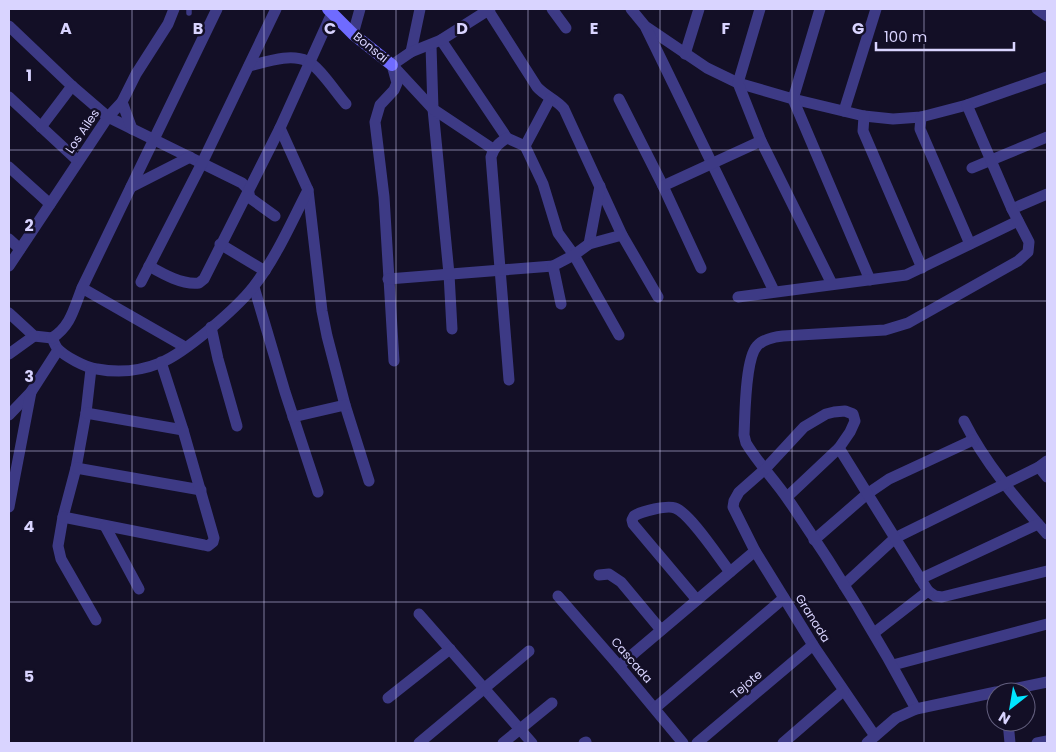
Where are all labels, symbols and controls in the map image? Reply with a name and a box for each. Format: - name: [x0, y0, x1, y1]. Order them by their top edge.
- text: A: [60, 17, 72, 40]
- text: B: [193, 17, 203, 40]
- text: C: [324, 17, 336, 40]
- text: D: [456, 17, 468, 40]
- text: E: [590, 17, 598, 40]
- text: F: [722, 17, 731, 40]
- text: G: [852, 17, 864, 40]
- scale bar: [876, 20, 1014, 52]
- text: 100 m: [884, 26, 927, 47]
- street label: Bonsai: [350, 28, 392, 66]
- text: 1: [26, 64, 32, 87]
- street label: Los Ailes: [61, 106, 103, 156]
- text: 2: [24, 214, 34, 237]
- text: 3: [24, 365, 34, 388]
- text: 4: [24, 515, 35, 538]
- street label: Granada: [791, 591, 835, 645]
- street label: Cascada: [607, 634, 657, 686]
- text: 5: [24, 665, 34, 688]
- street label: Tejote: [727, 666, 765, 702]
- north arrow: [986, 682, 1036, 732]
- text: N: [995, 707, 1014, 729]

